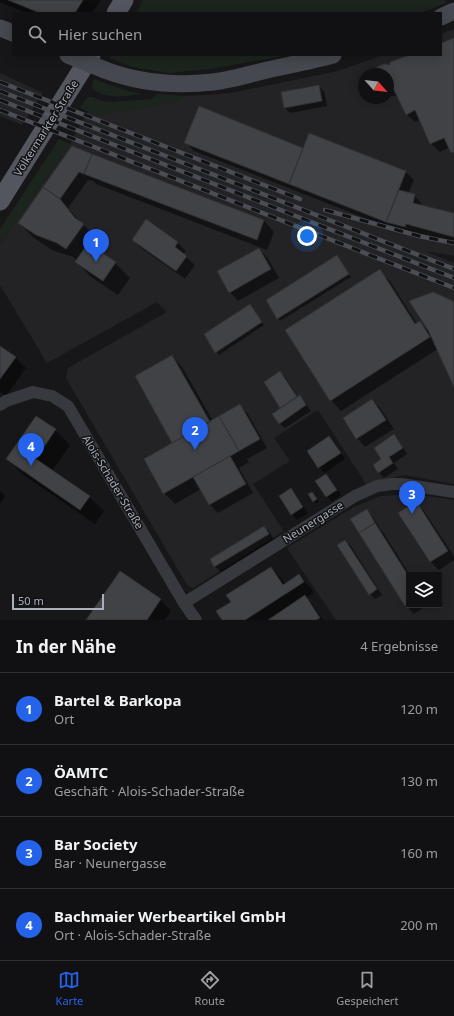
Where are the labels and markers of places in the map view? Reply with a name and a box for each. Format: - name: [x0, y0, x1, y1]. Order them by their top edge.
- pin: 1: [83, 229, 109, 262]
- pin: 2: [182, 417, 208, 450]
- pin: 4: [18, 433, 44, 466]
- pin: 3: [399, 481, 425, 514]

